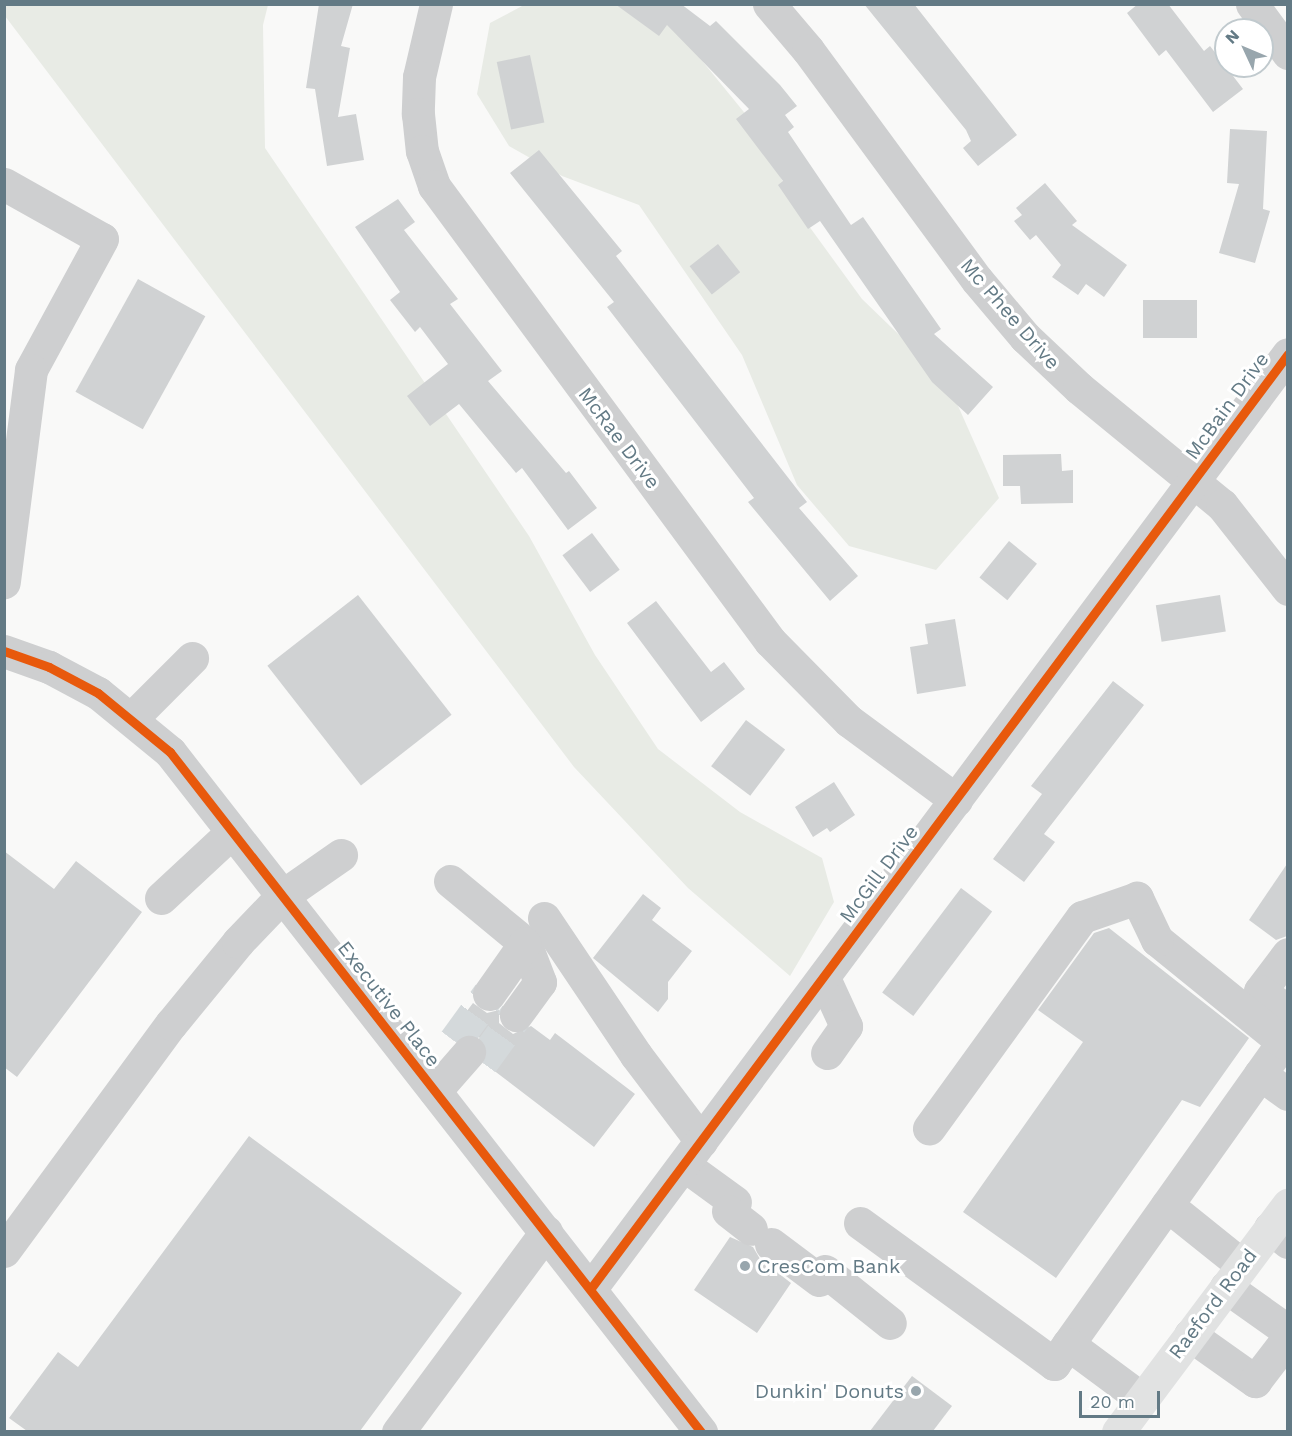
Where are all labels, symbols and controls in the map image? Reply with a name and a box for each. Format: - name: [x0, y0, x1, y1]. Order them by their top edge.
- north arrow: [1214, 18, 1274, 78]
- text: N: [1221, 26, 1243, 47]
- street label: Mc Phee Drive: [955, 254, 1065, 374]
- street label: McBain Drive: [1180, 348, 1274, 464]
- street label: McRae Drive: [573, 383, 665, 493]
- street label: McGill Drive: [834, 820, 924, 928]
- street label: Executive Place: [332, 936, 446, 1072]
- street label: Raeford Road: [1164, 1244, 1262, 1364]
- place label: CresCom Bank: [757, 1254, 900, 1278]
- marker: CresCom Bank: [738, 1259, 752, 1273]
- place label: Dunkin' Donuts: [755, 1379, 904, 1403]
- scale bar: [1082, 1379, 1163, 1417]
- marker: Dunkin' Donuts: [909, 1384, 923, 1398]
- text: 20 m: [1090, 1391, 1135, 1412]

